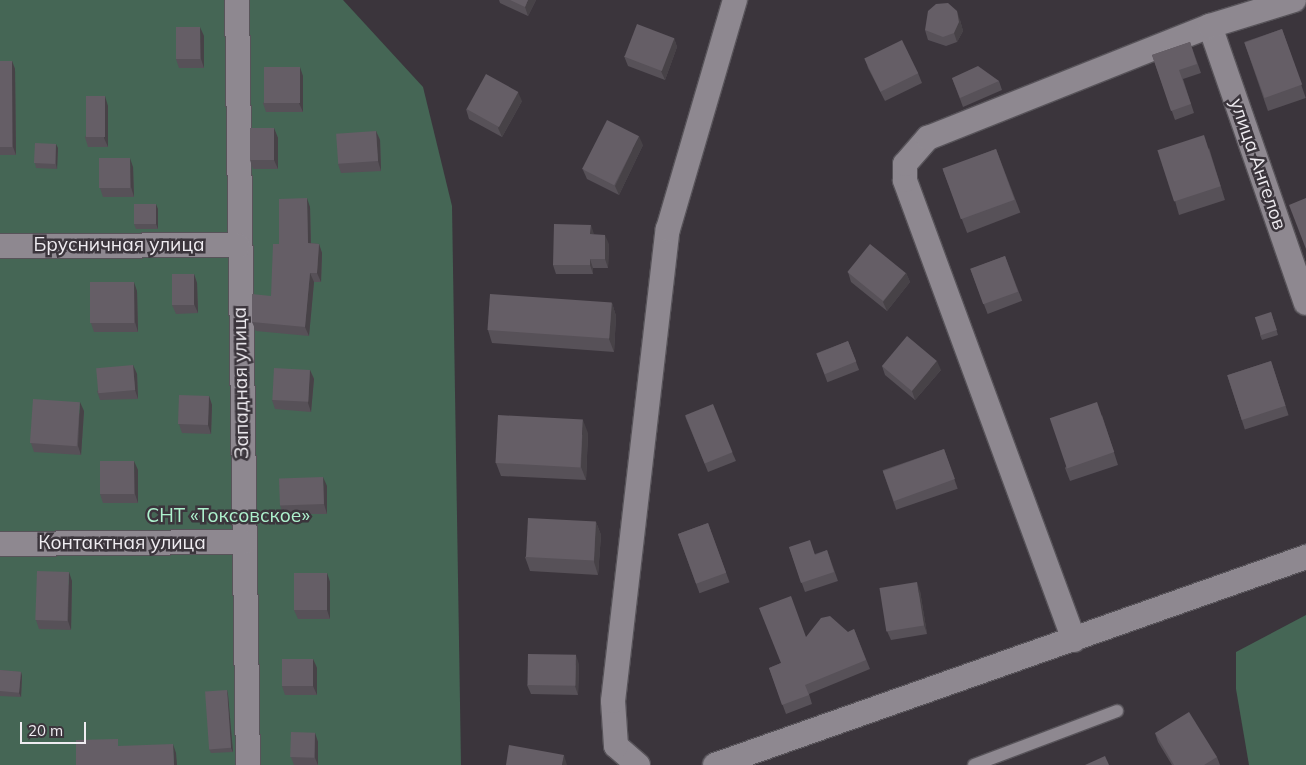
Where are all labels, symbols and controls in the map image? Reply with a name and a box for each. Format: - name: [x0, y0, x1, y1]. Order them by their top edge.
- street label: улица Ангелов: [1225, 95, 1291, 233]
- street label: Брусничная улица: [33, 234, 205, 256]
- street label: Западная улица: [228, 307, 254, 459]
- park label: СНТ «Токсовское»: [146, 505, 310, 527]
- street label: Контактная улица: [38, 532, 206, 554]
- scale bar: [22, 712, 89, 744]
- text: 20 m: [28, 721, 63, 740]

